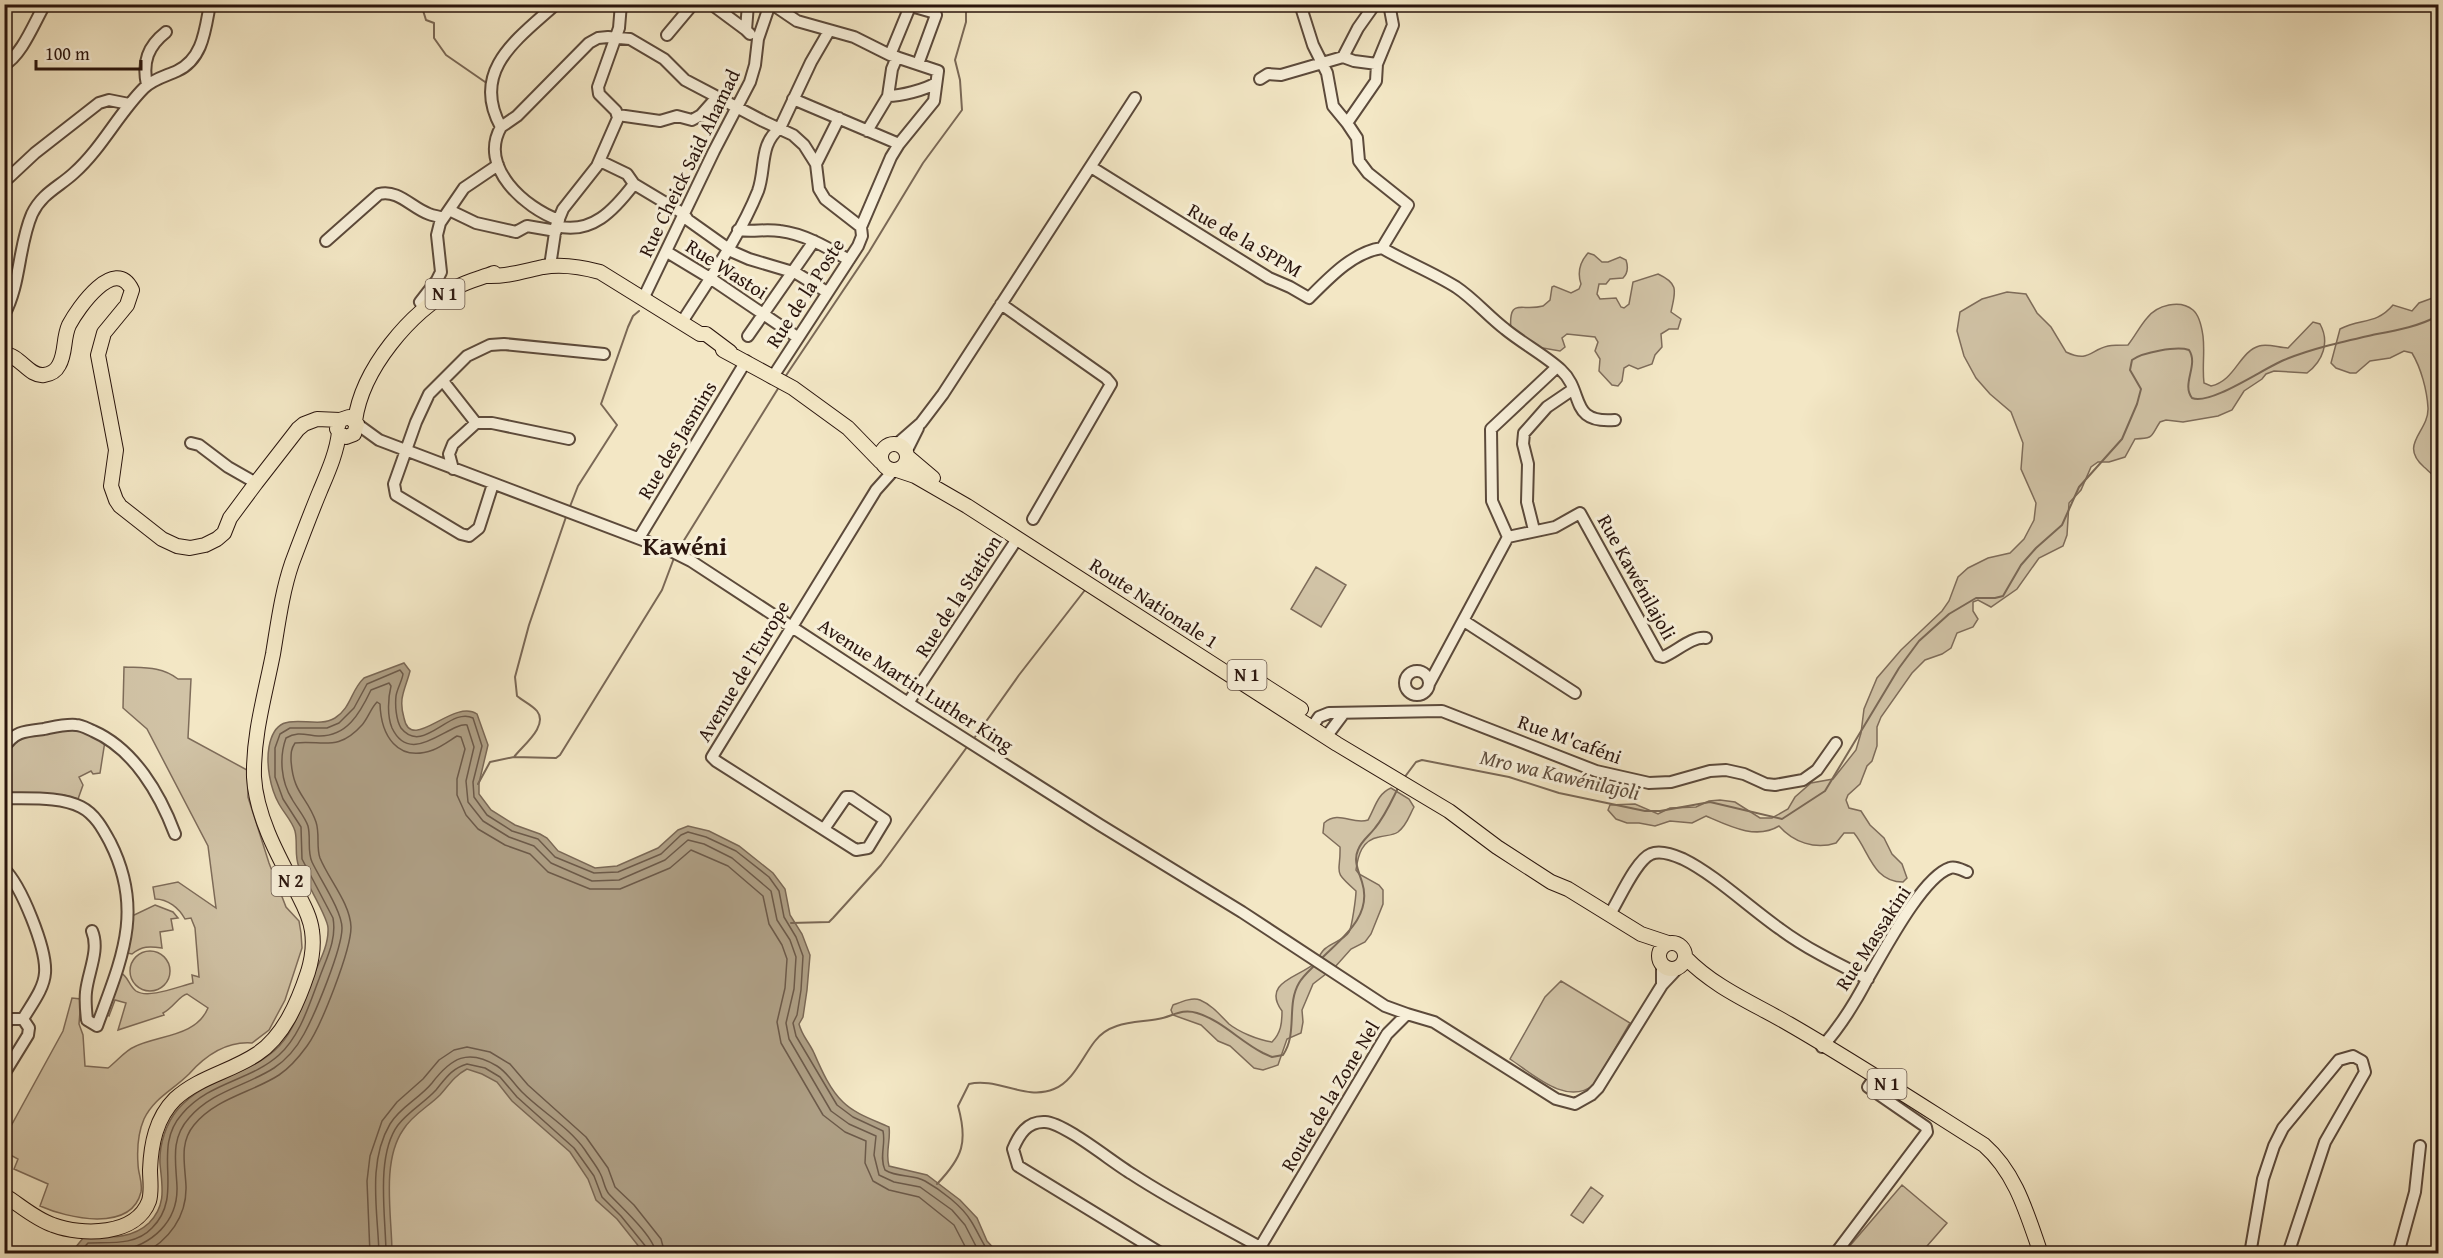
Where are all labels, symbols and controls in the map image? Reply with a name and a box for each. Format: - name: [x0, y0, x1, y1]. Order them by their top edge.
- scale bar: [36, 33, 141, 71]
- text: 100 m: [45, 40, 90, 67]
- street label: Rue Cheick Said Ahamad: [630, 64, 747, 262]
- street label: Rue de la SPPM: [1183, 195, 1308, 284]
- street label: Rue Wastoi: [681, 231, 774, 306]
- street label: Rue de la Poste: [758, 232, 851, 353]
- road number: N 1: [426, 279, 464, 309]
- street label: Rue des Jasmins: [630, 375, 723, 504]
- street label: Rue Kawénilajoli: [1591, 509, 1684, 645]
- district label: Kawéni: [643, 526, 727, 565]
- street label: Rue de la Station: [907, 529, 1008, 663]
- street label: Route Nationale 1: [1084, 550, 1224, 655]
- street label: Avenue de l’Europe: [689, 595, 796, 747]
- street label: Avenue Martin Luther King: [813, 610, 1020, 759]
- road number: N 1: [1228, 660, 1266, 690]
- street label: Rue M'caféni: [1514, 706, 1627, 771]
- water label: Mro wa Kawénilajoli: [1477, 741, 1644, 808]
- road number: N 2: [272, 866, 310, 896]
- street label: Rue Massakini: [1828, 879, 1918, 996]
- street label: Route de la Zone Nel: [1273, 1015, 1386, 1177]
- road number: N 1: [1868, 1069, 1906, 1099]

